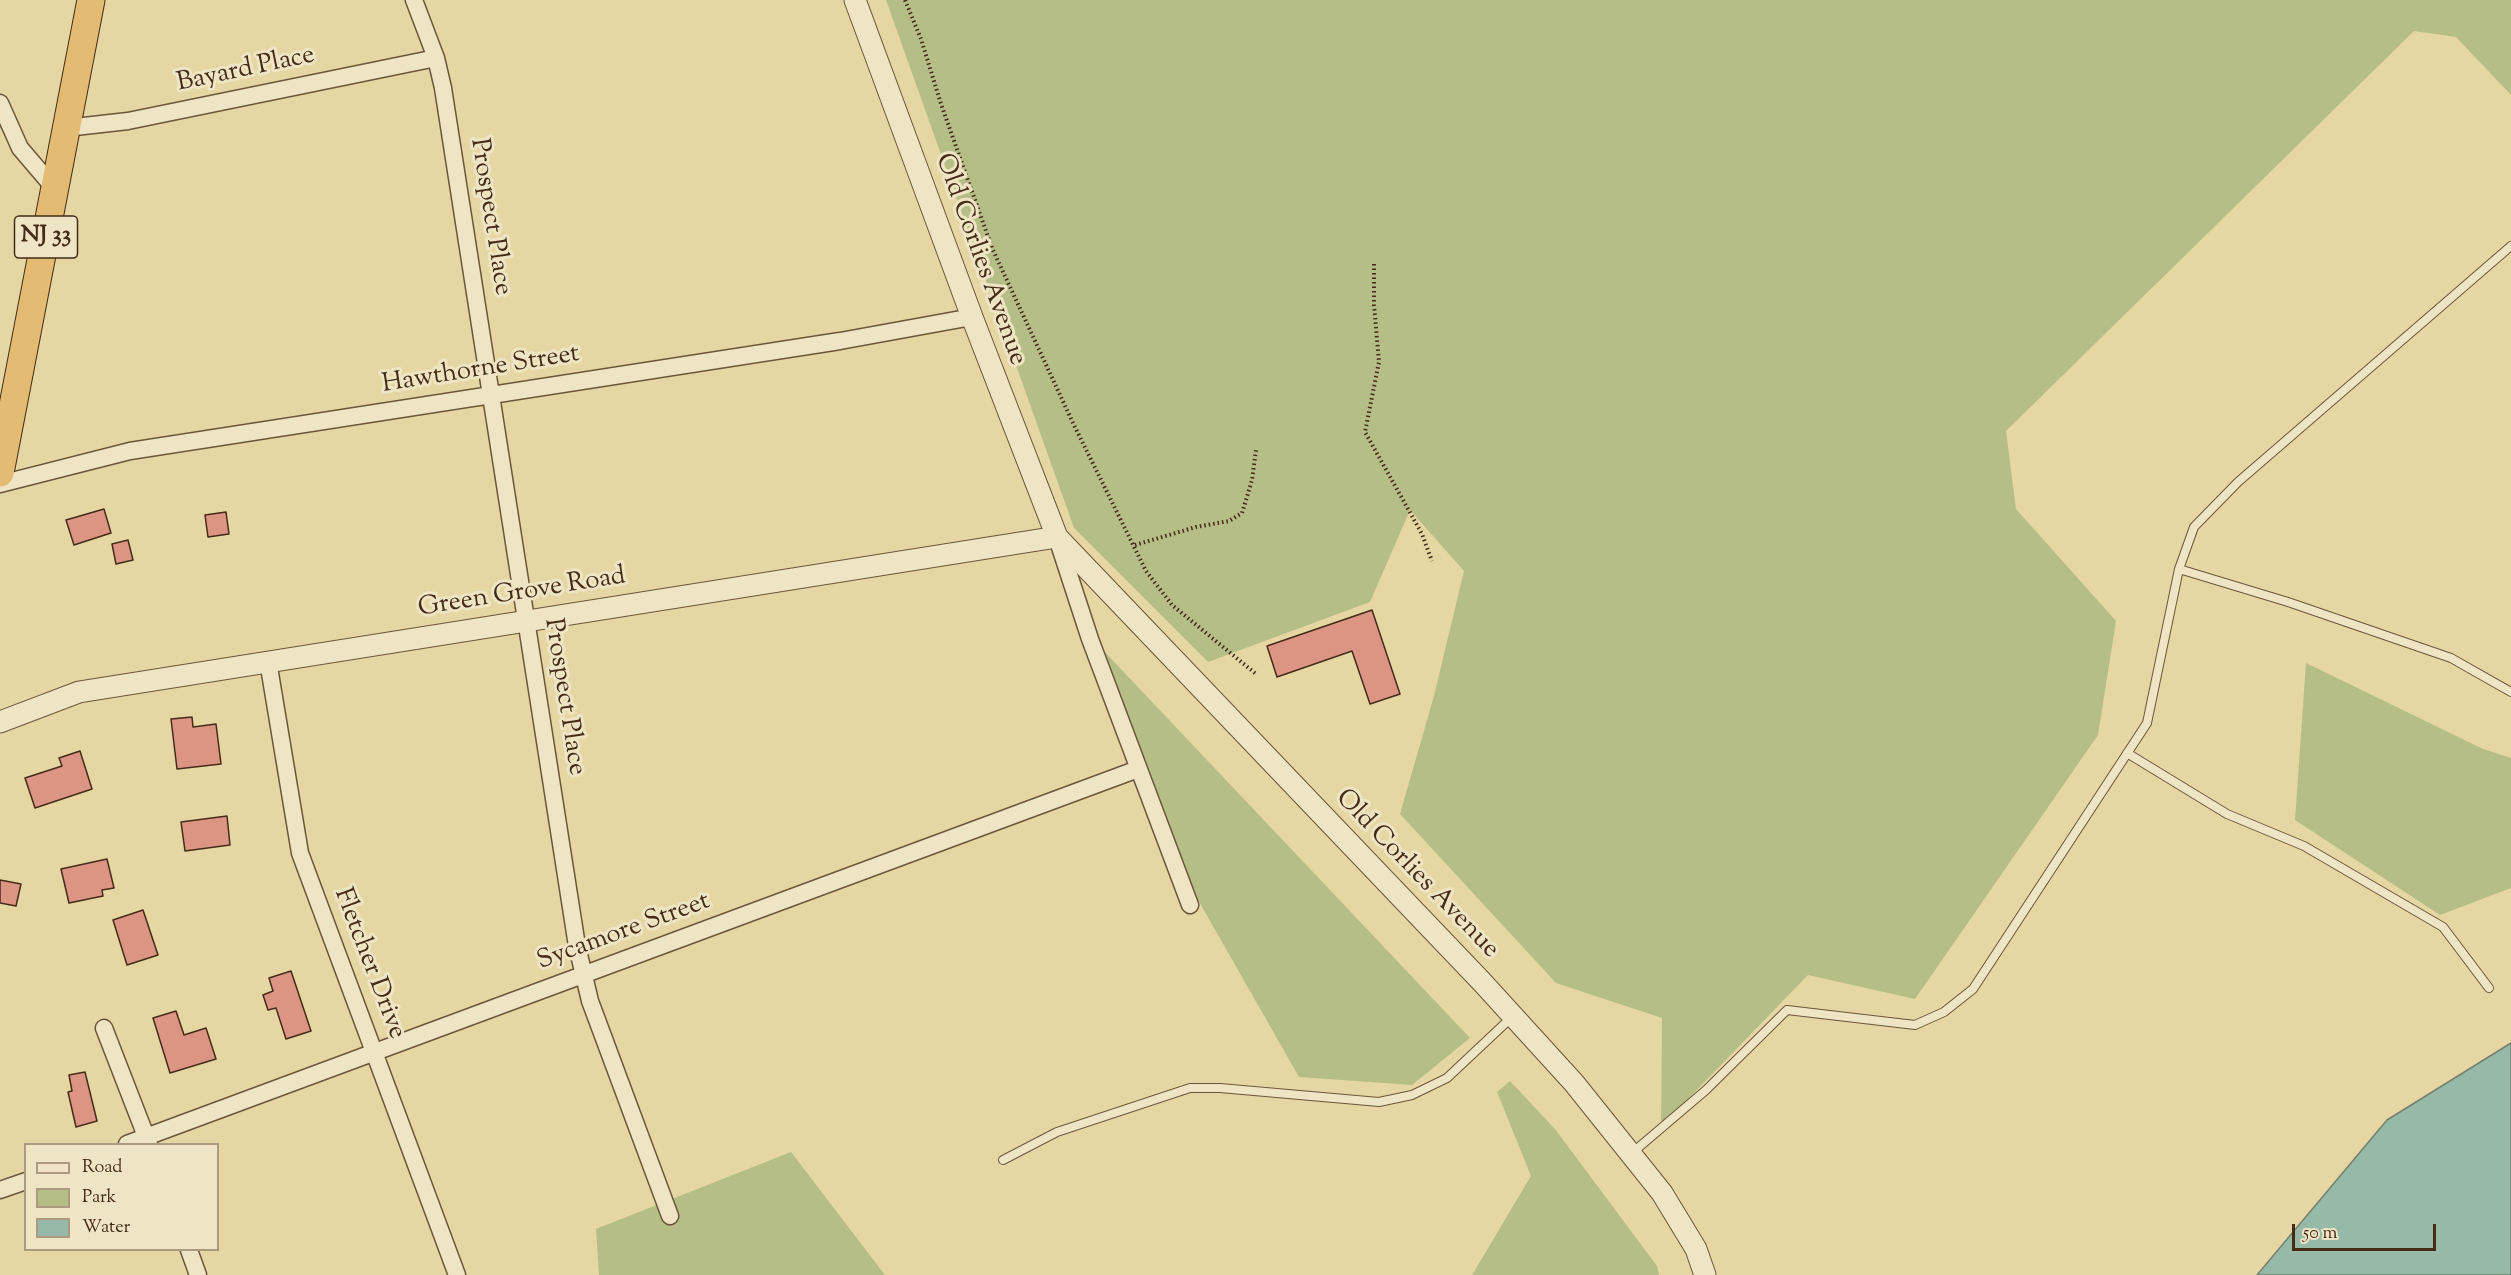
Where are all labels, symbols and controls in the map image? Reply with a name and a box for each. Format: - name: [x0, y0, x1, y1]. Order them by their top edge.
- street label: Bayard Place: [174, 41, 318, 101]
- street label: Prospect Place: [461, 136, 517, 298]
- street label: Old Corlies Avenue: [926, 150, 1032, 370]
- road number: NJ 33: [15, 216, 78, 258]
- street label: Hawthorne Street: [380, 340, 582, 402]
- street label: Green Grove Road: [416, 562, 628, 626]
- street label: Prospect Place: [535, 616, 591, 778]
- street label: Old Corlies Avenue: [1327, 784, 1505, 966]
- street label: Fletcher Drive: [325, 884, 411, 1044]
- street label: Sycamore Street: [533, 887, 715, 979]
- legend: [24, 1143, 219, 1251]
- text: Road: [82, 1155, 122, 1181]
- text: Park: [82, 1185, 116, 1211]
- scale bar: [2295, 1212, 2439, 1250]
- text: Water: [82, 1215, 130, 1241]
- text: 50 m: [2303, 1221, 2337, 1247]

